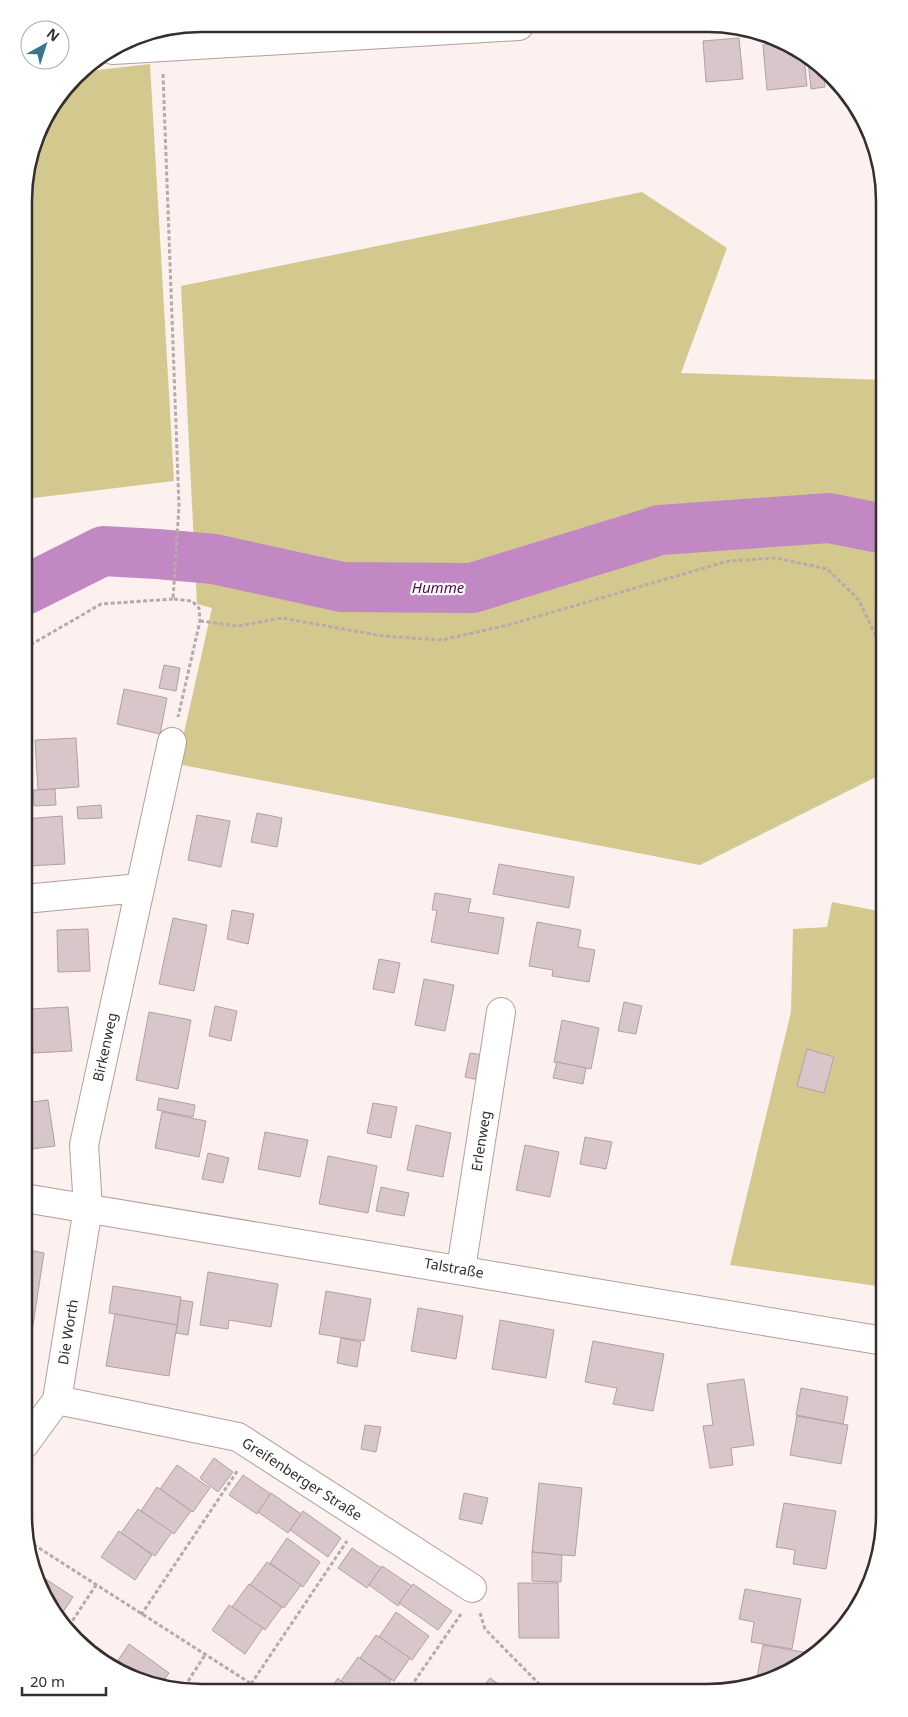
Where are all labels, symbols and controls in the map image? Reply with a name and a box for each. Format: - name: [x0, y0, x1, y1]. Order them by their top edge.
- north arrow: [20, 20, 70, 70]
- text: N: [43, 24, 64, 45]
- water label: Humme: [412, 577, 465, 597]
- street label: Birkenweg: [88, 1011, 121, 1083]
- street label: Erlenweg: [466, 1109, 495, 1173]
- street label: Talstraße: [423, 1253, 485, 1282]
- street label: Die Worth: [53, 1298, 82, 1366]
- street label: Greifenberger Straße: [239, 1433, 366, 1525]
- scale bar: [22, 1664, 106, 1696]
- text: 20 m: [30, 1671, 65, 1691]

